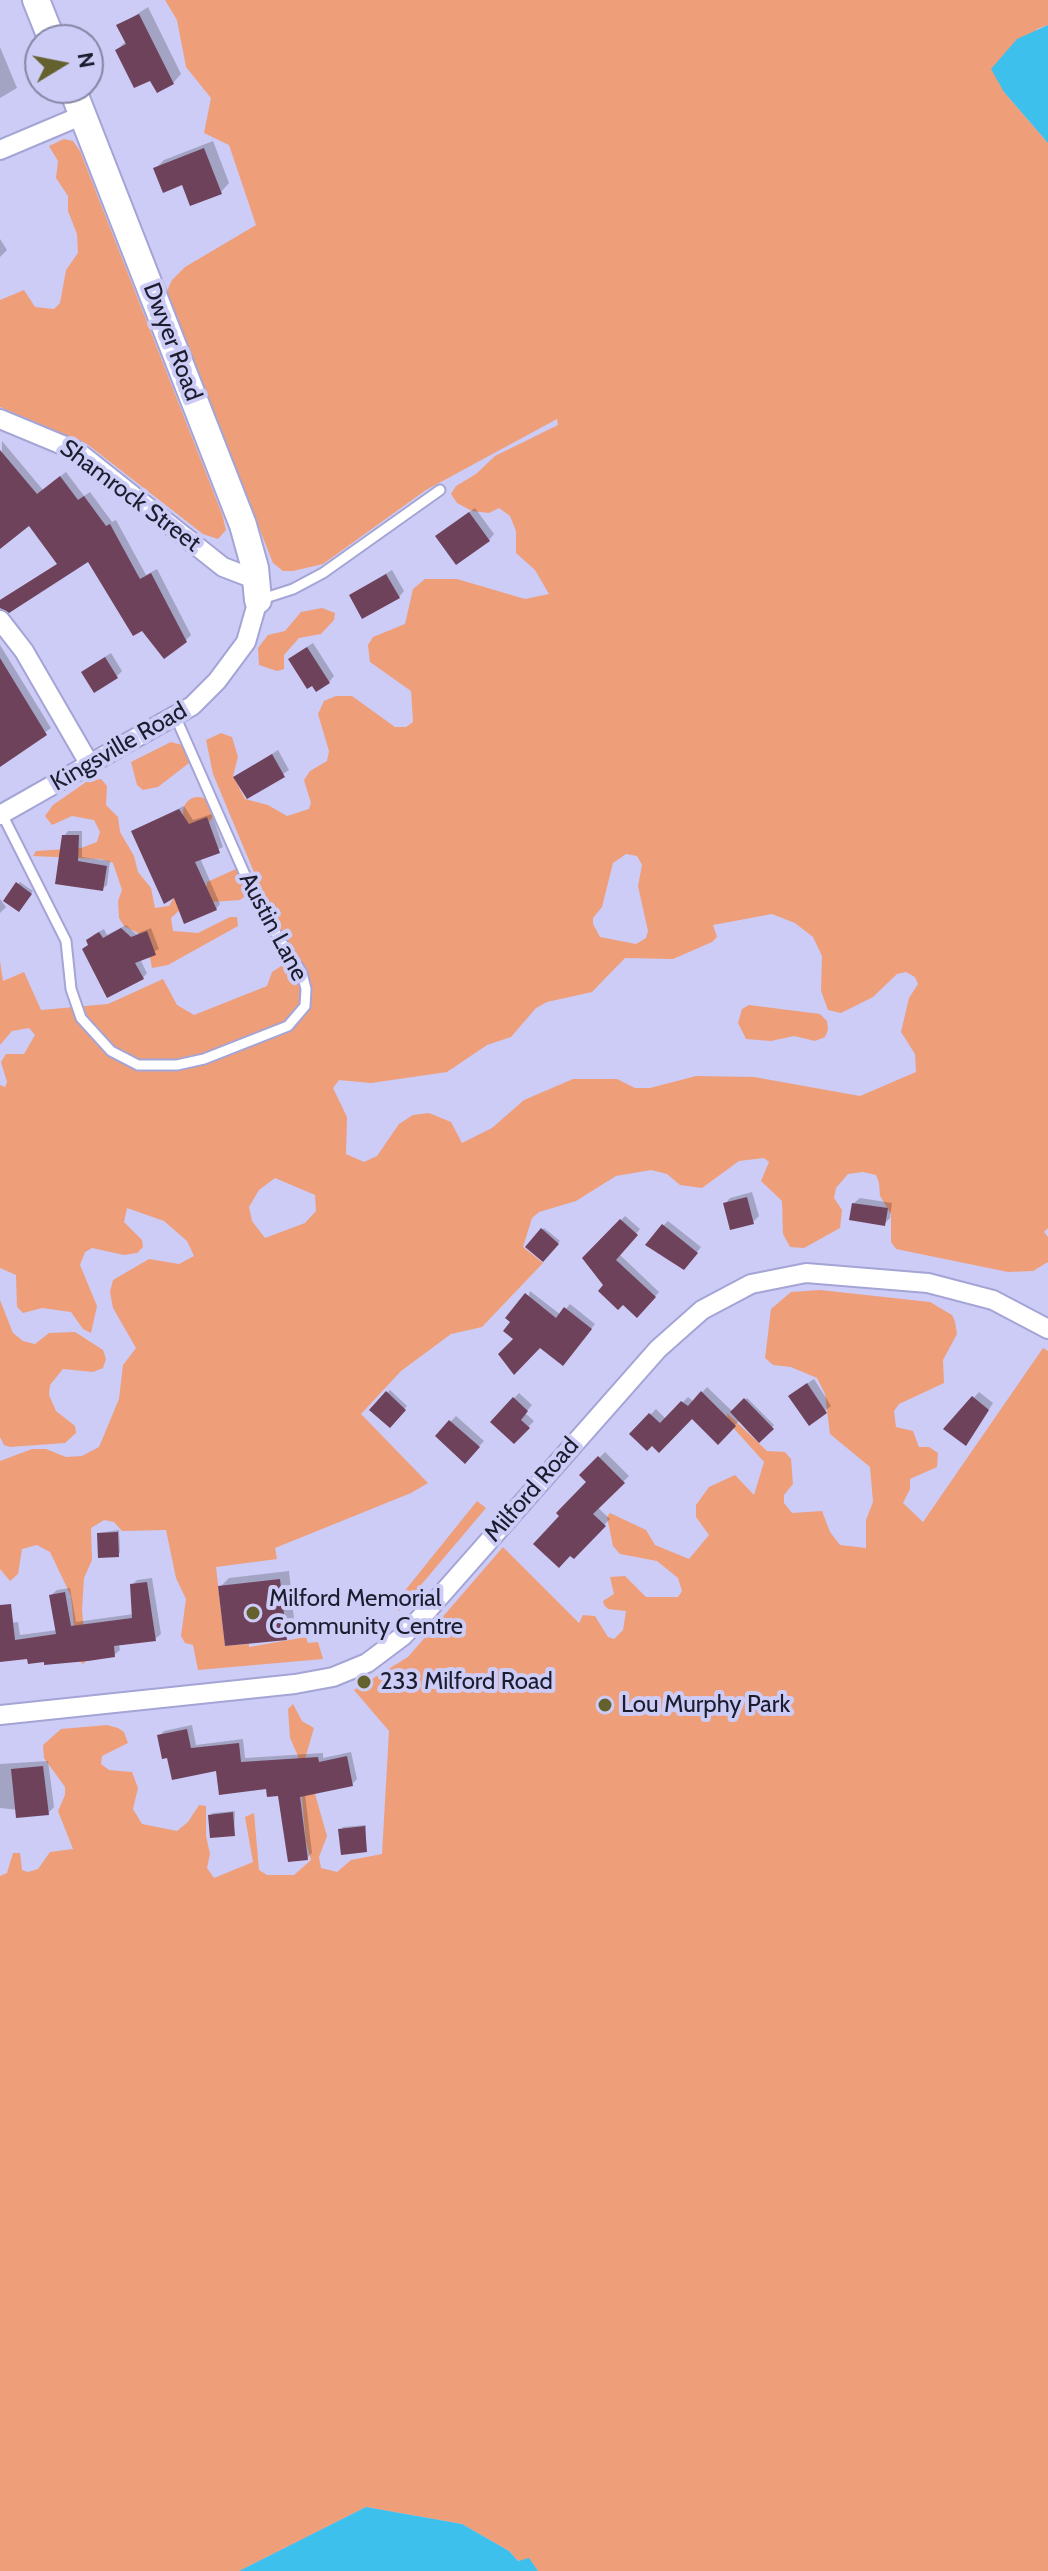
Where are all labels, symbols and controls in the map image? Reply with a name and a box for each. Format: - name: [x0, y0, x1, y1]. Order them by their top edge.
- north arrow: [24, 24, 104, 104]
- text: N: [72, 50, 101, 70]
- street label: Dwyer Road: [136, 279, 208, 405]
- street label: Shamrock Street: [54, 434, 206, 558]
- street label: Kingsville Road: [46, 696, 192, 798]
- street label: Austin Lane: [233, 868, 313, 986]
- street label: Milford Road: [479, 1432, 585, 1548]
- place label: Milford Memorial Community Centre: [269, 1585, 463, 1641]
- marker: Milford Memorial Community Centre: [244, 1604, 262, 1622]
- place label: 233 Milford Road: [380, 1668, 553, 1696]
- marker: 233 Milford Road: [355, 1673, 373, 1691]
- place label: Lou Murphy Park: [621, 1691, 790, 1719]
- marker: Lou Murphy Park: [596, 1696, 614, 1714]

